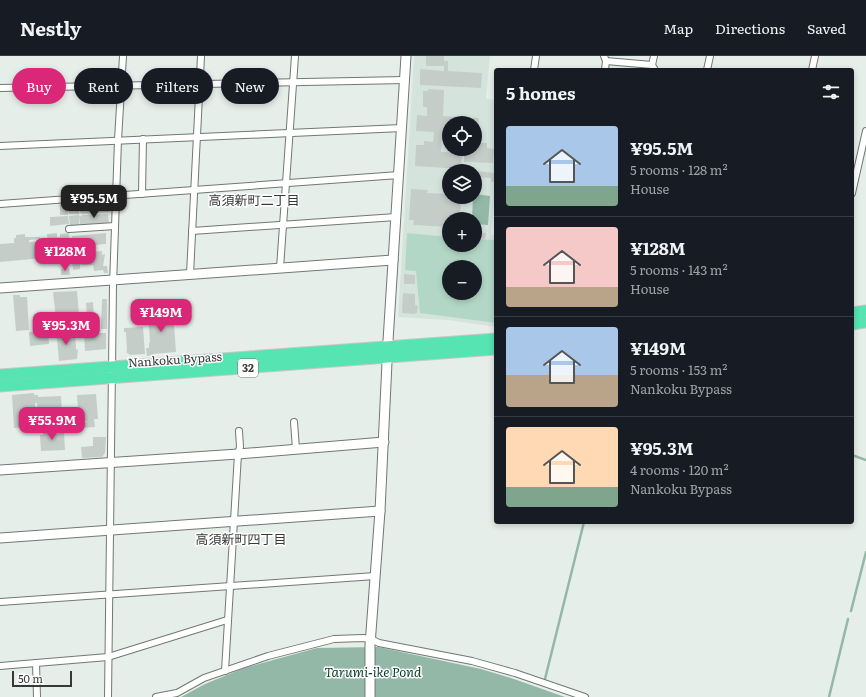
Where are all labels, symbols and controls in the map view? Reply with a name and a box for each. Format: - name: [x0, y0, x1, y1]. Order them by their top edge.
- text: Nestly: [20, 14, 81, 42]
- text: Map: [663, 18, 693, 38]
- text: Directions: [715, 18, 785, 38]
- text: Saved: [807, 18, 846, 38]
- chip: Buy: [12, 68, 66, 104]
- chip: Rent: [74, 68, 133, 104]
- chip: Filters: [141, 68, 213, 104]
- chip: New: [221, 68, 279, 104]
- text: 5 homes: [506, 80, 576, 105]
- icon: filters: [820, 81, 842, 103]
- map controls: [442, 116, 482, 300]
- button: locate: [442, 116, 482, 156]
- text: ¥95.5M: [630, 135, 693, 160]
- icon: home: [538, 142, 586, 190]
- text: 5 rooms · 128 m²: [630, 160, 728, 179]
- button: layers: [442, 164, 482, 204]
- text: House: [630, 179, 669, 198]
- pin: ¥95.5M: [61, 185, 127, 219]
- text: ¥95.5M: [70, 188, 118, 207]
- district label: 高須新町二丁目: [208, 190, 300, 209]
- button: +: [442, 212, 482, 252]
- text: ¥128M: [630, 235, 686, 260]
- pin: ¥128M: [37, 238, 93, 272]
- text: ¥128M: [44, 241, 86, 260]
- icon: home: [538, 243, 586, 291]
- button: −: [442, 260, 482, 300]
- text: 5 rooms · 143 m²: [630, 260, 728, 279]
- text: House: [630, 279, 669, 298]
- pin: ¥149M: [133, 299, 189, 333]
- text: ¥149M: [140, 302, 182, 321]
- pin: ¥95.3M: [33, 312, 99, 346]
- text: ¥95.3M: [42, 315, 90, 334]
- text: ¥149M: [630, 335, 686, 360]
- icon: home: [538, 343, 586, 391]
- street label: Nankoku Bypass: [127, 347, 223, 371]
- road number: 32: [238, 359, 258, 377]
- text: 5 rooms · 153 m²: [630, 360, 728, 379]
- text: Nankoku Bypass: [630, 379, 732, 398]
- pin: ¥55.9M: [19, 407, 85, 441]
- text: ¥55.9M: [28, 410, 76, 429]
- text: ¥95.3M: [630, 435, 693, 460]
- icon: home: [538, 443, 586, 491]
- text: 4 rooms · 120 m²: [630, 460, 729, 479]
- text: Nankoku Bypass: [630, 479, 732, 498]
- district label: 高須新町四丁目: [195, 529, 287, 548]
- water label: Tarumi-ike Pond: [324, 662, 422, 681]
- scale bar: [12, 669, 72, 688]
- text: 50 m: [18, 670, 43, 686]

